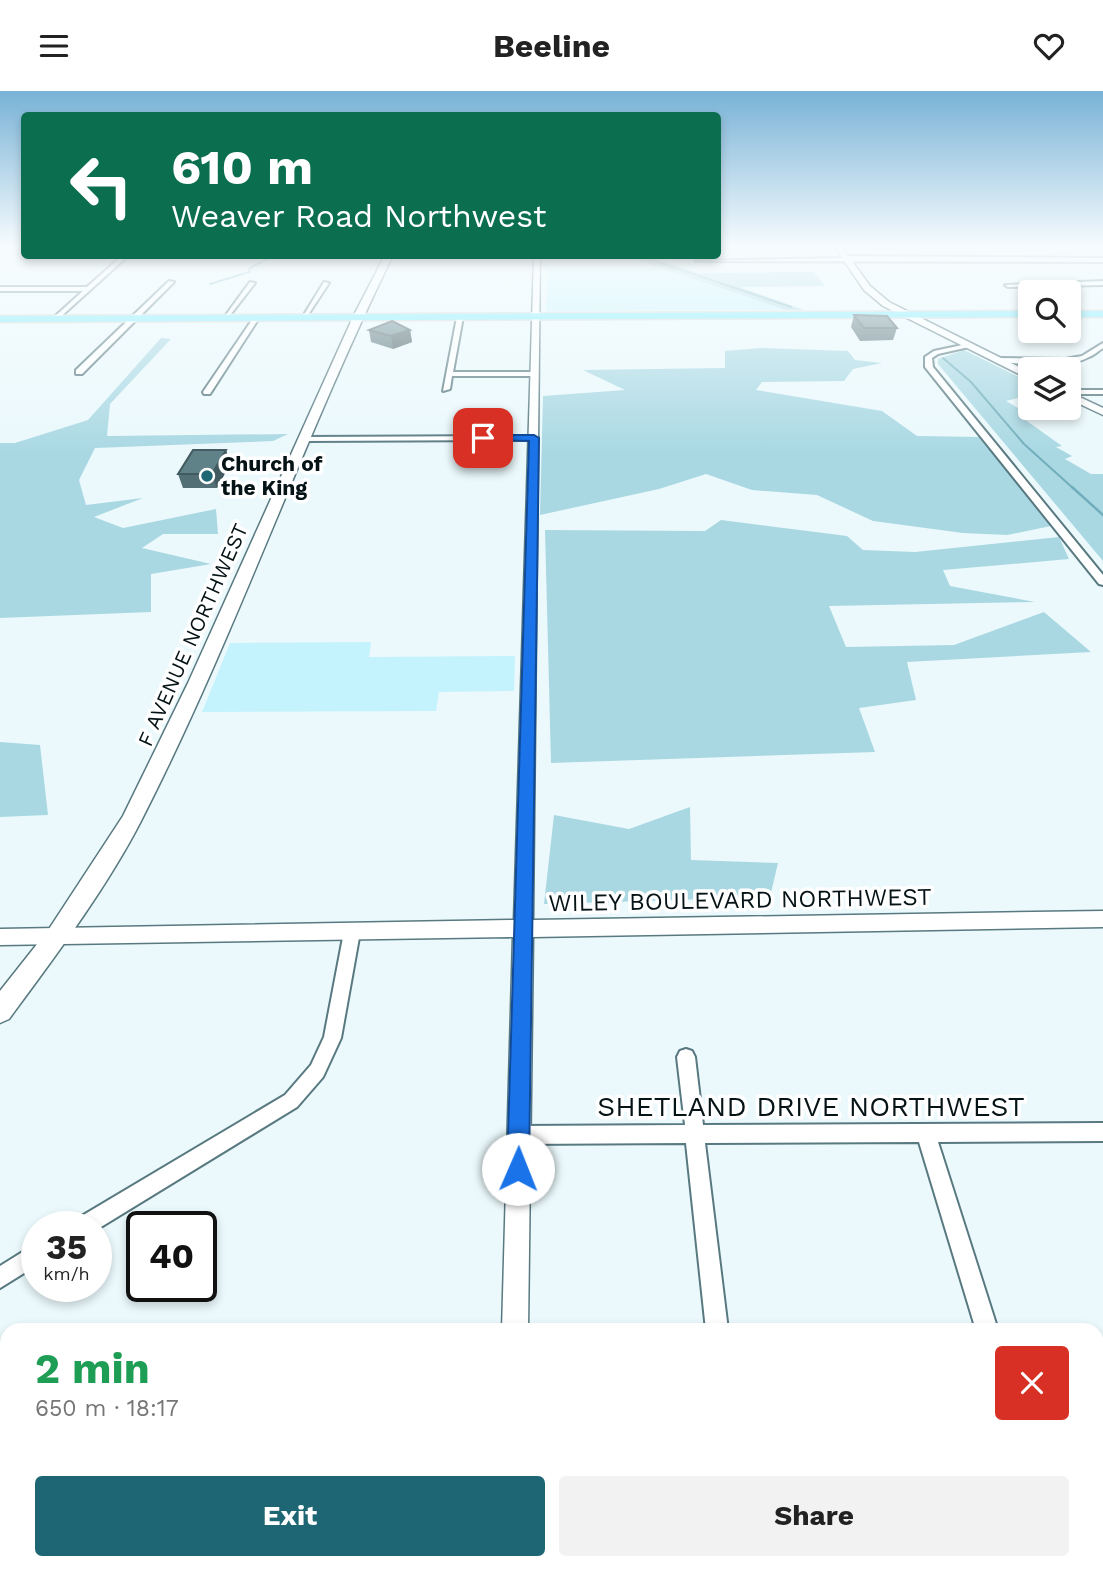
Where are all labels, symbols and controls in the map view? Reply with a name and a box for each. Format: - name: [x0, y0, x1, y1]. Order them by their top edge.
- icon: menu: [35, 27, 73, 65]
- text: Beeline: [493, 27, 610, 65]
- icon: heart: [1030, 27, 1068, 65]
- text: 610 m: [171, 138, 313, 196]
- icon: left: [56, 140, 147, 231]
- text: Weaver Road Northwest: [171, 197, 547, 235]
- map controls: [1018, 280, 1081, 420]
- button: search: [1018, 280, 1081, 343]
- button: layers: [1018, 357, 1081, 420]
- pin: [453, 408, 513, 468]
- icon: arrive: [464, 419, 502, 457]
- place label: Church of the King: [221, 451, 323, 500]
- marker: Church of the King: [199, 468, 215, 484]
- street label: F AVENUE NORTHWEST: [132, 519, 253, 750]
- street label: WILEY BOULEVARD NORTHWEST: [548, 883, 932, 917]
- street label: SHETLAND DRIVE NORTHWEST: [597, 1090, 1025, 1123]
- position arrow: [481, 1132, 555, 1206]
- speed limit sign: 40: [126, 1211, 217, 1302]
- text: 35: [46, 1226, 87, 1268]
- text: km/h: [43, 1263, 90, 1284]
- text: 2 min: [35, 1344, 150, 1393]
- button: close: [995, 1346, 1069, 1420]
- text: 650 m · 18:17: [35, 1395, 179, 1422]
- button: Exit: [35, 1476, 545, 1556]
- button: Share: [559, 1476, 1069, 1556]

